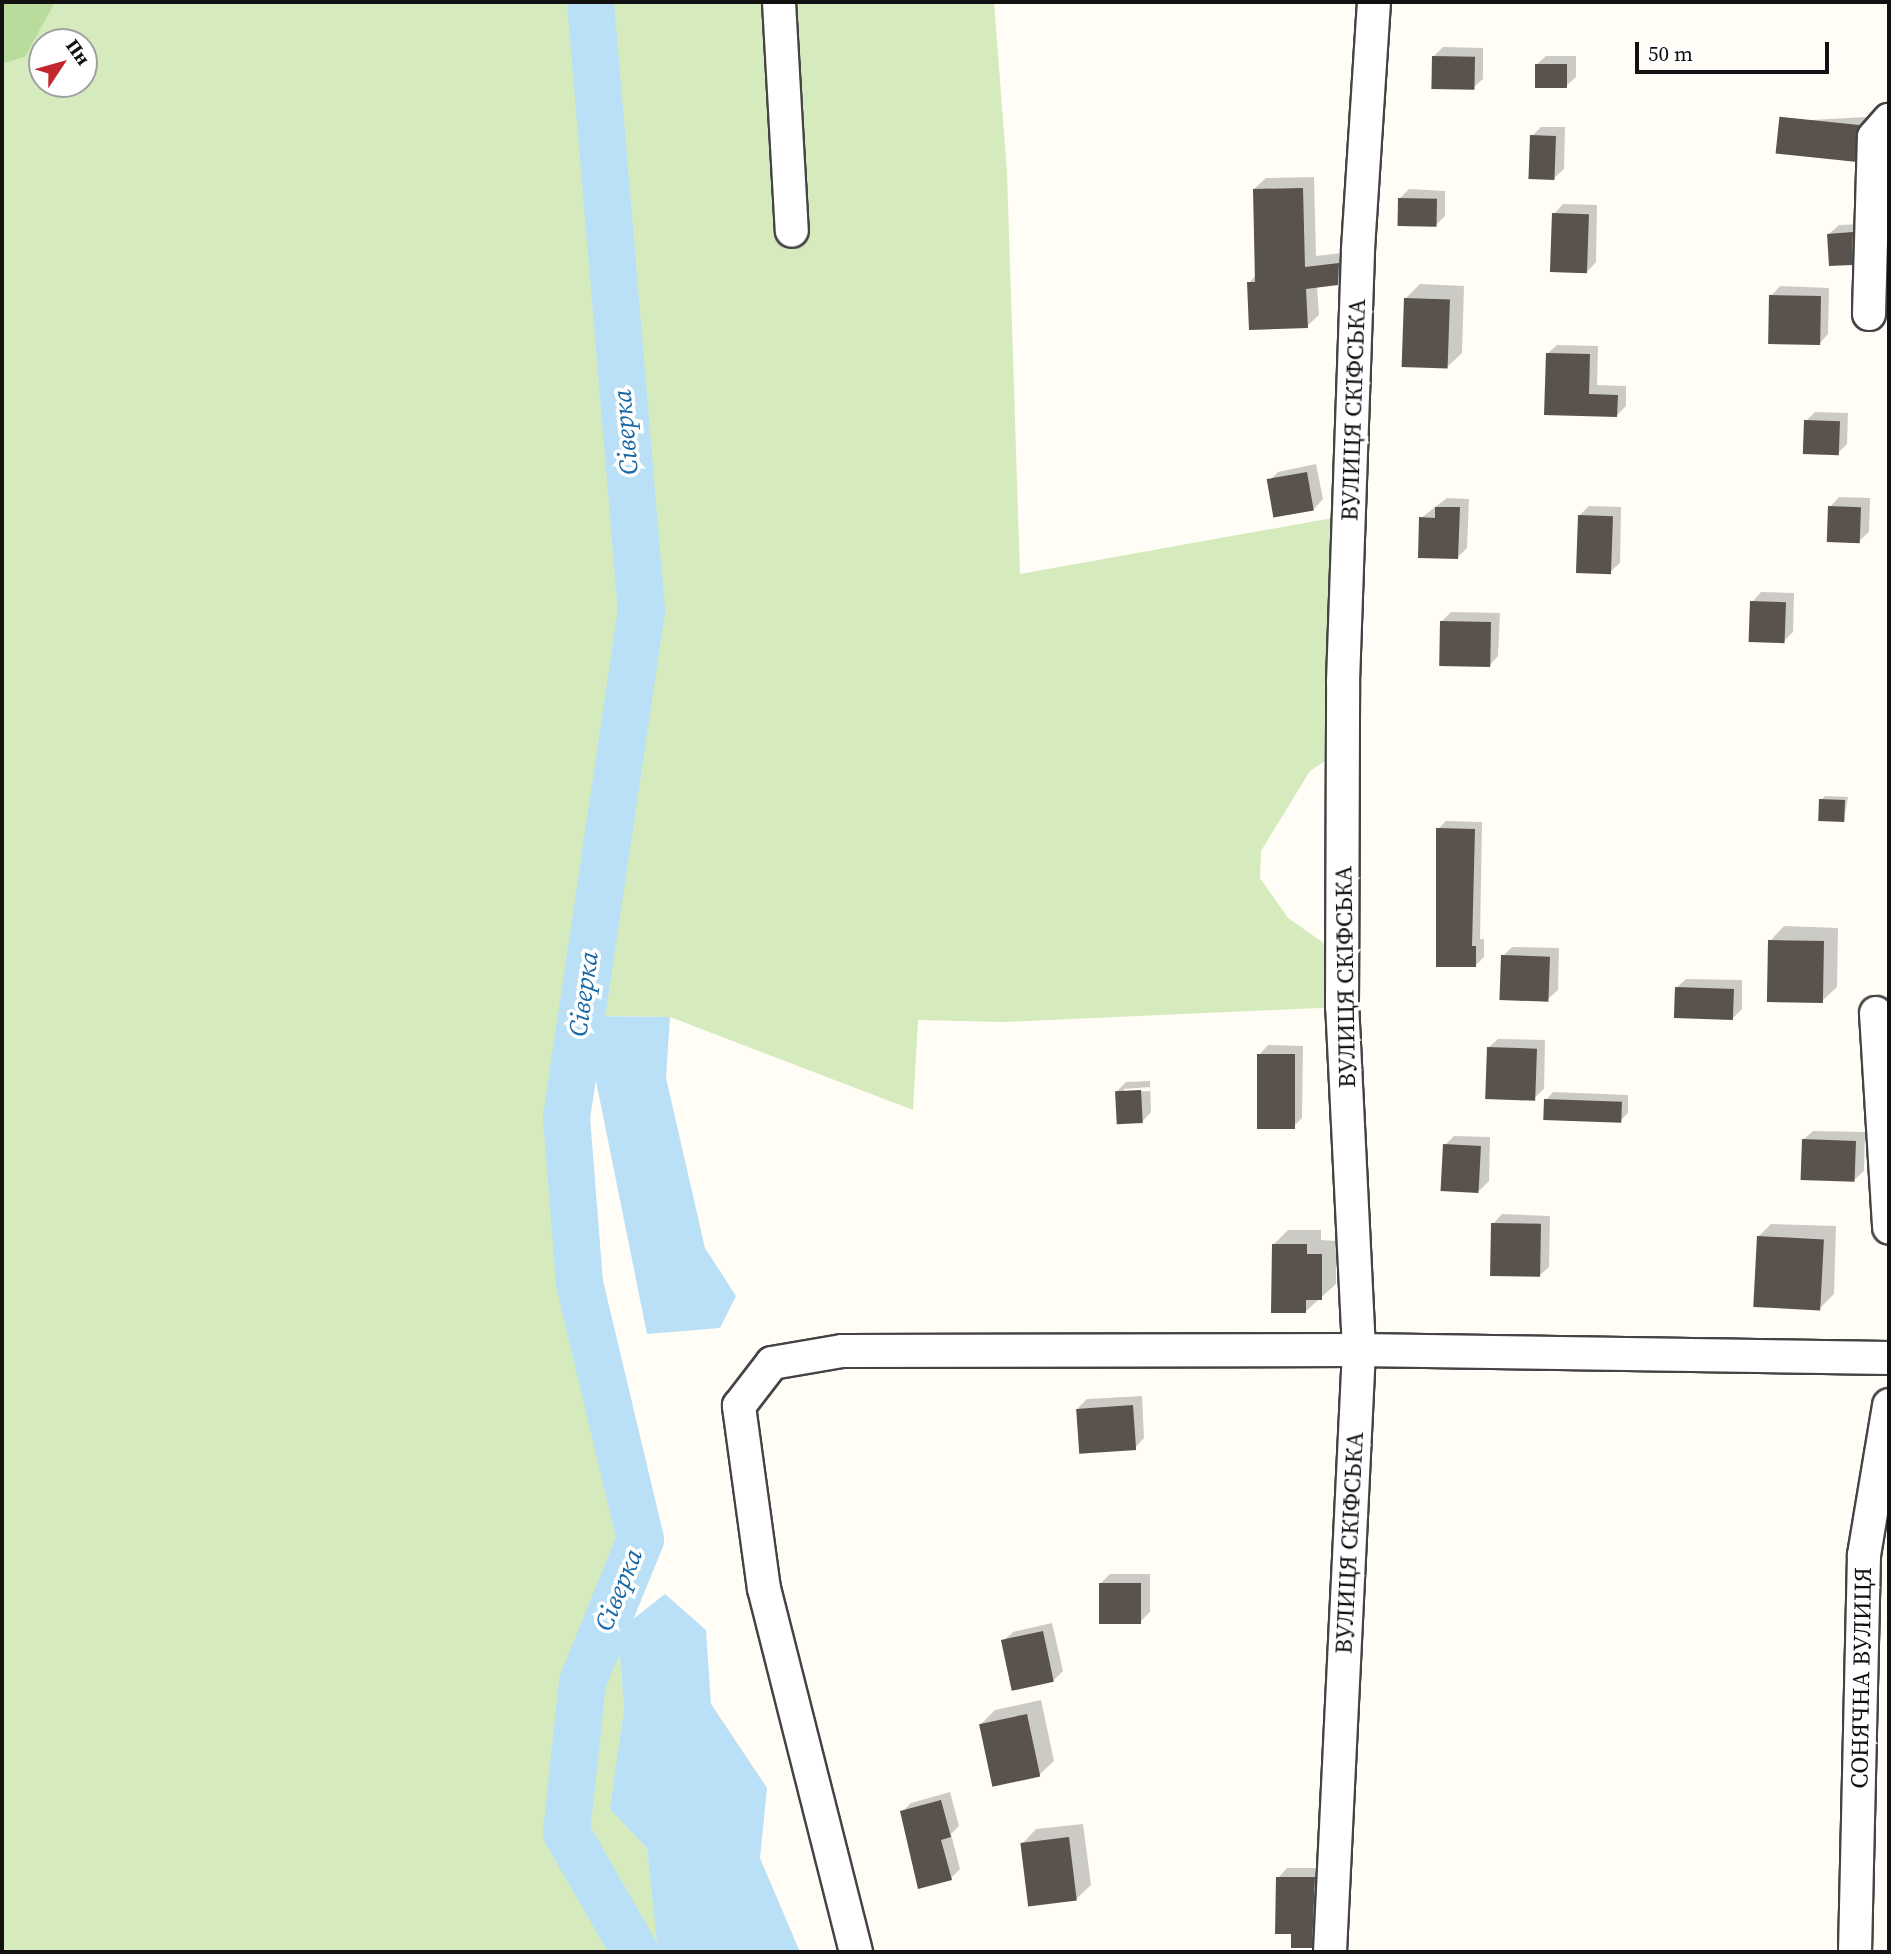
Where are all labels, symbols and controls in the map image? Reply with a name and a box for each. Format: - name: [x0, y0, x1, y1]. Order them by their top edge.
- north arrow: [28, 28, 98, 98]
- scale bar: [1639, 28, 1833, 72]
- text: Пн: [60, 33, 97, 70]
- text: 50 m: [1648, 39, 1693, 68]
- street label: ВУЛИЦЯ СКІФСЬКА: [1335, 298, 1371, 522]
- water label: Сіверка: [607, 388, 645, 476]
- street label: ВУЛИЦЯ СКІФСЬКА: [1329, 866, 1361, 1088]
- water label: Сіверка: [563, 949, 605, 1039]
- street label: ВУЛИЦЯ СКІФСЬКА: [1329, 1431, 1369, 1655]
- water label: Сіверка: [588, 1544, 650, 1636]
- street label: СОНЯЧНА ВУЛИЦЯ: [1845, 1567, 1877, 1789]

